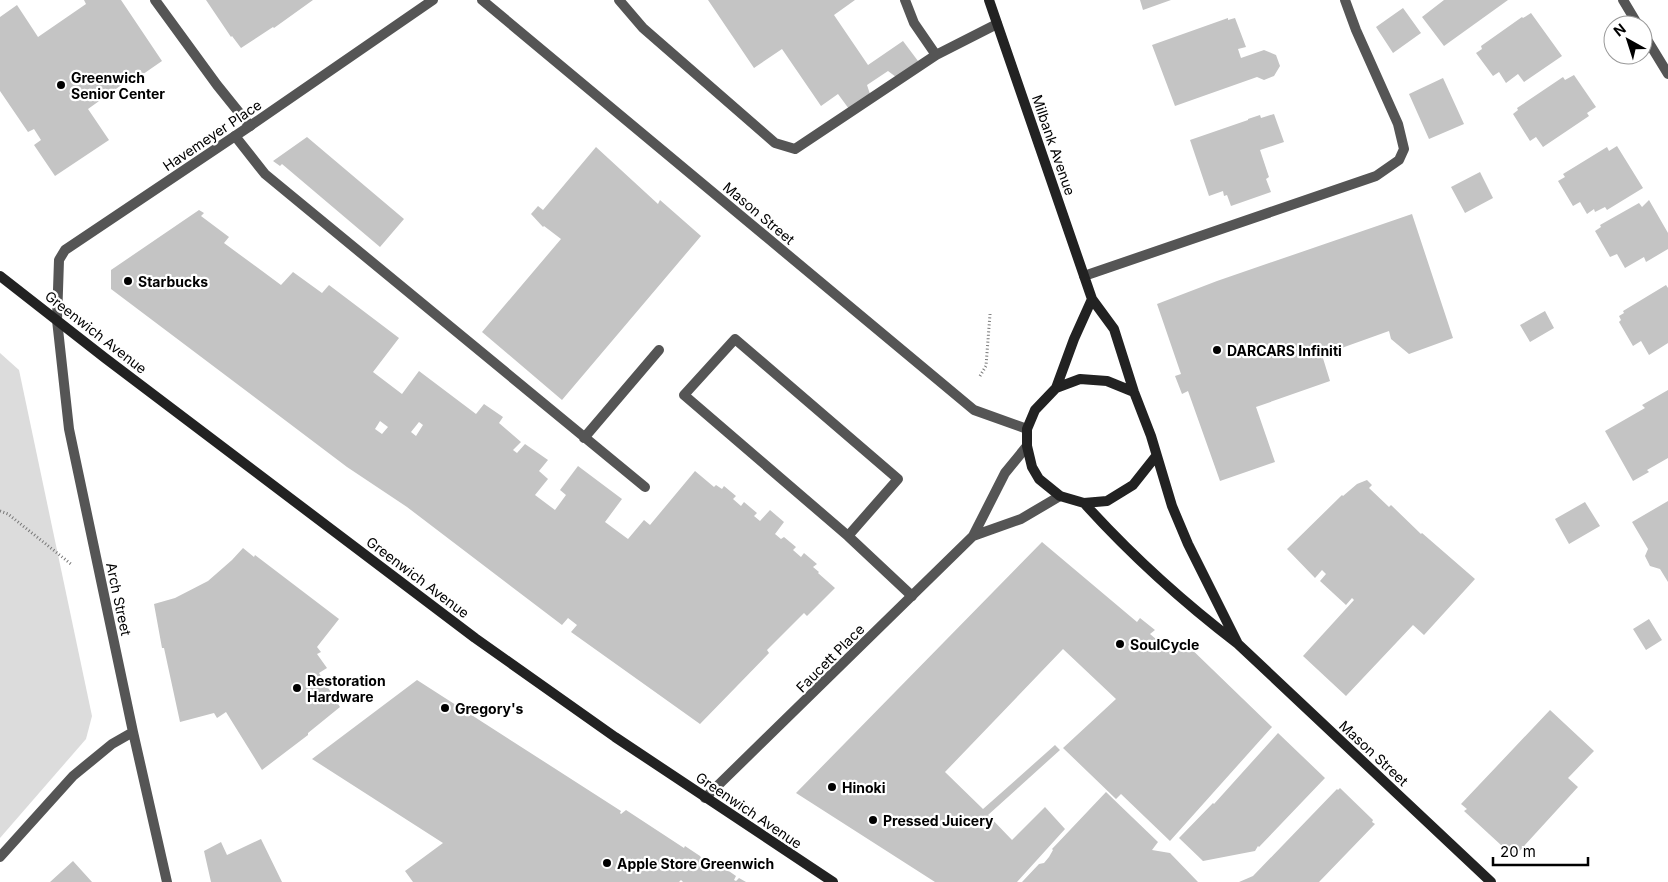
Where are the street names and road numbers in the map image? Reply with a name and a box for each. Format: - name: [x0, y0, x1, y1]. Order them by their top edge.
- street label: Milbank Avenue: [1029, 93, 1079, 197]
- street label: Havemeyer Place: [159, 96, 265, 174]
- street label: Mason Street: [720, 178, 798, 248]
- street label: Greenwich Avenue: [42, 287, 150, 377]
- street label: Greenwich Avenue: [363, 533, 473, 621]
- street label: Arch Street: [103, 561, 135, 638]
- street label: Faucett Place: [792, 620, 868, 696]
- street label: Mason Street: [1336, 717, 1412, 790]
- street label: Greenwich Avenue: [693, 768, 805, 852]

